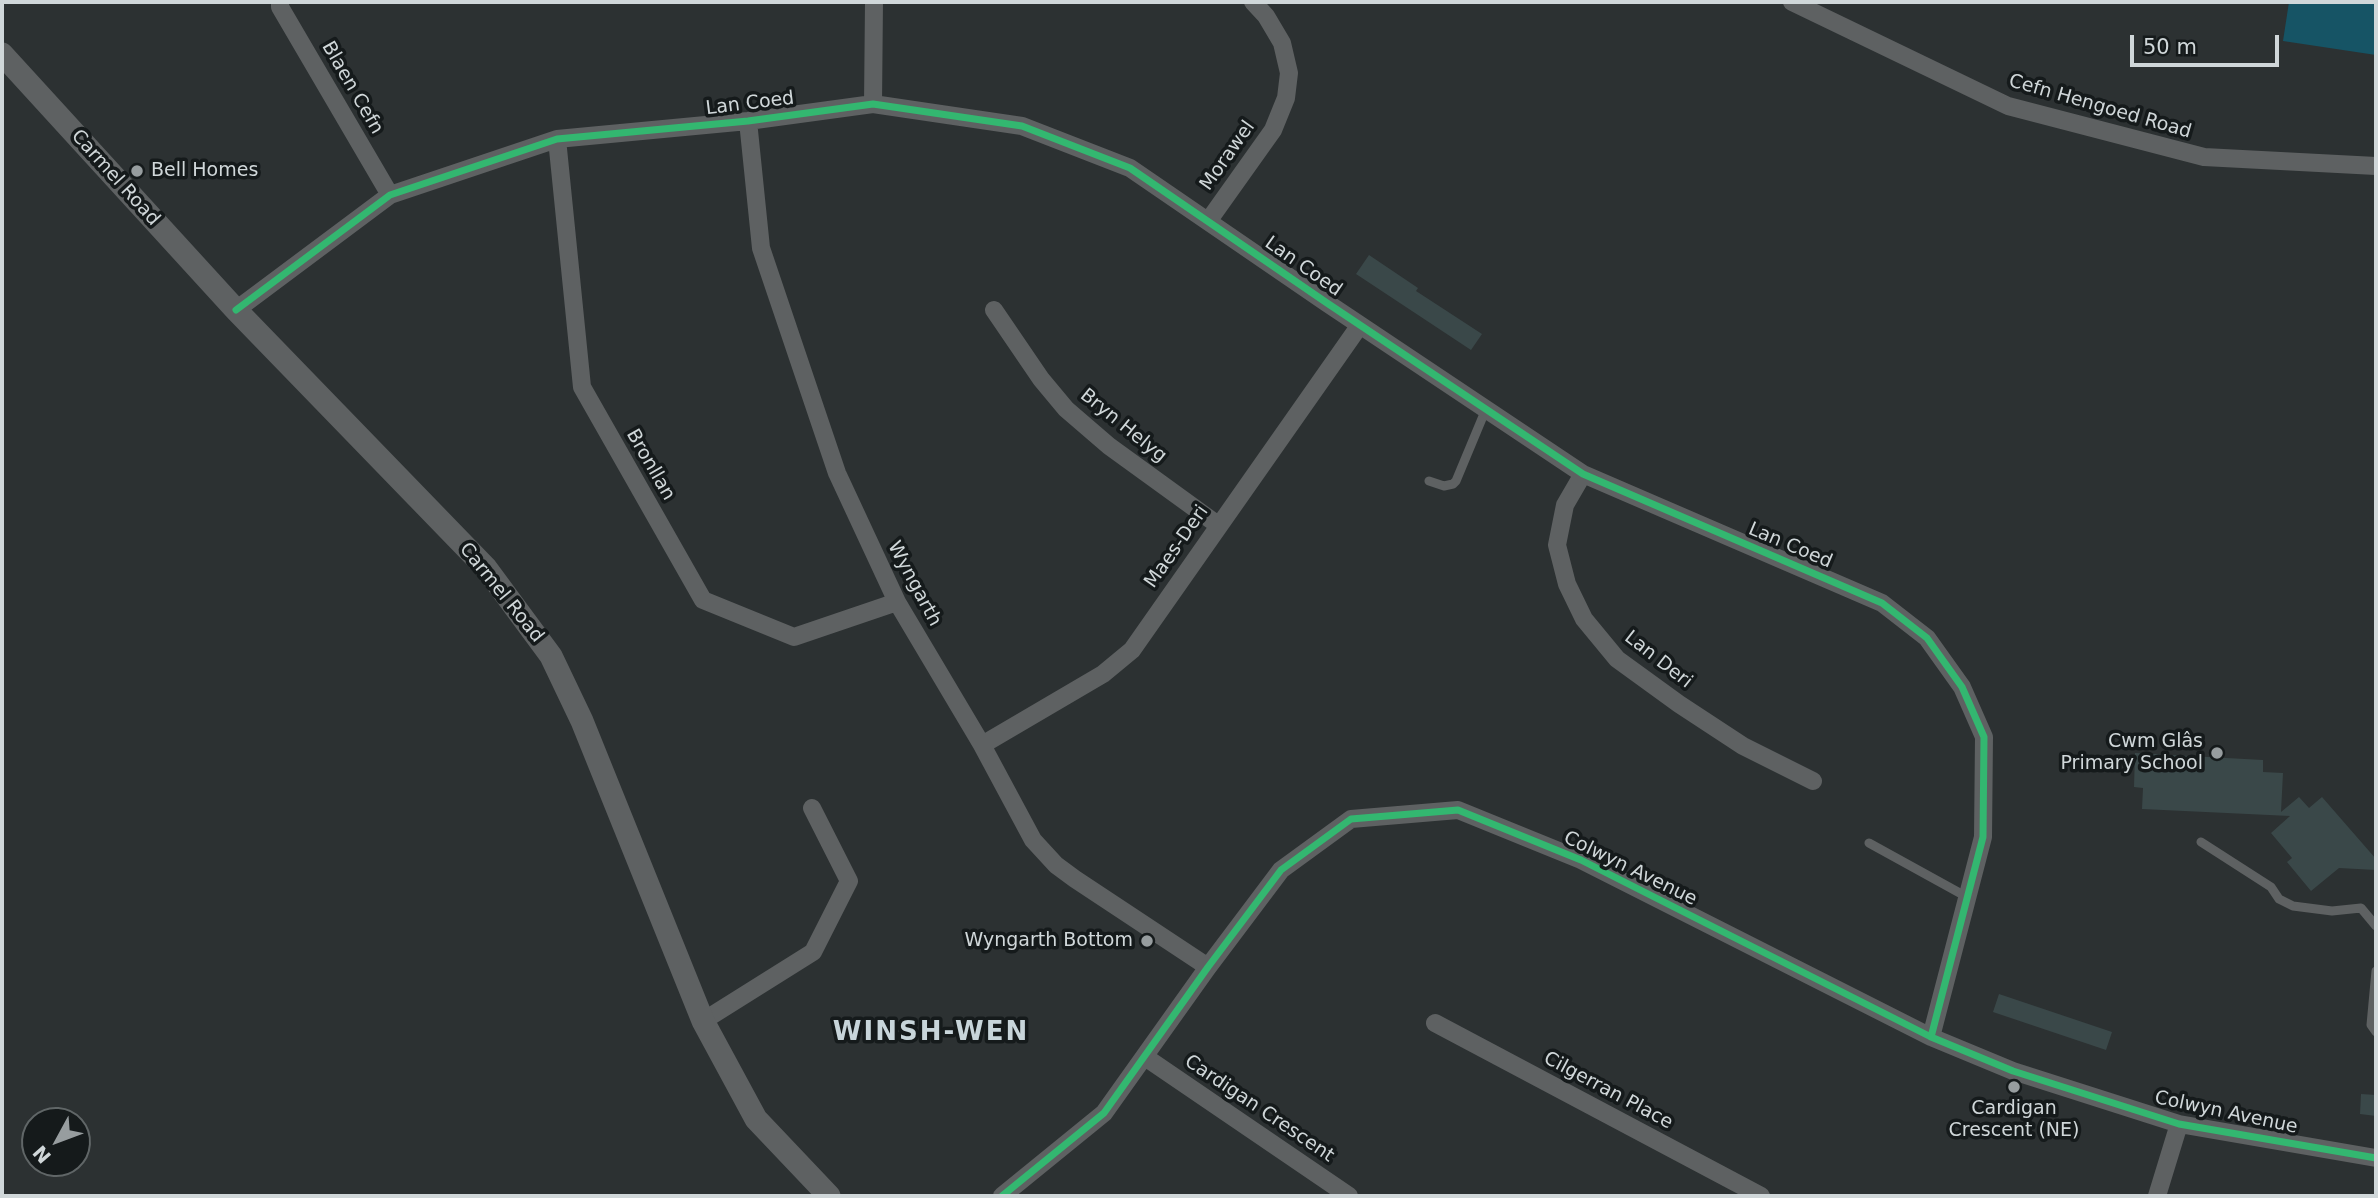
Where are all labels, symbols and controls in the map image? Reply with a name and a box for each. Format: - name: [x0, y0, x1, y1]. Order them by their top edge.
- scale bar: [2133, 21, 2282, 65]
- text: 50 m: [2143, 35, 2197, 59]
- street label: Blaen Cefn: [316, 38, 388, 138]
- street label: Cefn Hengoed Road: [2006, 70, 2194, 144]
- street label: Lan Coed: [704, 87, 796, 121]
- street label: Morawel: [1196, 117, 1260, 195]
- street label: Carmel Road: [66, 125, 164, 231]
- place label: Bell Homes: [151, 160, 258, 182]
- marker: Bell Homes: [129, 163, 145, 179]
- street label: Lan Coed: [1260, 232, 1346, 302]
- street label: Bryn Helyg: [1075, 384, 1171, 468]
- street label: Bronllan: [621, 425, 679, 505]
- street label: Maes-Deri: [1140, 501, 1214, 593]
- street label: Lan Coed: [1745, 518, 1835, 574]
- street label: Wyngarth: [882, 538, 946, 630]
- street label: Carmel Road: [454, 539, 548, 647]
- street label: Lan Deri: [1620, 626, 1696, 694]
- place label: Cwm Glâs Primary School: [2060, 731, 2203, 775]
- marker: Cwm Glâs Primary School: [2209, 745, 2225, 761]
- street label: Colwyn Avenue: [1560, 827, 1700, 911]
- place label: Wyngarth Bottom: [965, 930, 1133, 952]
- marker: Wyngarth Bottom: [1139, 933, 1155, 949]
- district label: WINSH-WEN: [834, 1017, 1028, 1049]
- street label: Cilgerran Place: [1539, 1047, 1677, 1135]
- street label: Cardigan Crescent: [1180, 1051, 1338, 1167]
- marker: Cardigan Crescent (NE): [2006, 1079, 2022, 1095]
- street label: Colwyn Avenue: [2152, 1087, 2300, 1139]
- place label: Cardigan Crescent (NE): [1949, 1098, 2079, 1142]
- north arrow: [21, 1107, 91, 1177]
- text: N: [28, 1141, 55, 1168]

